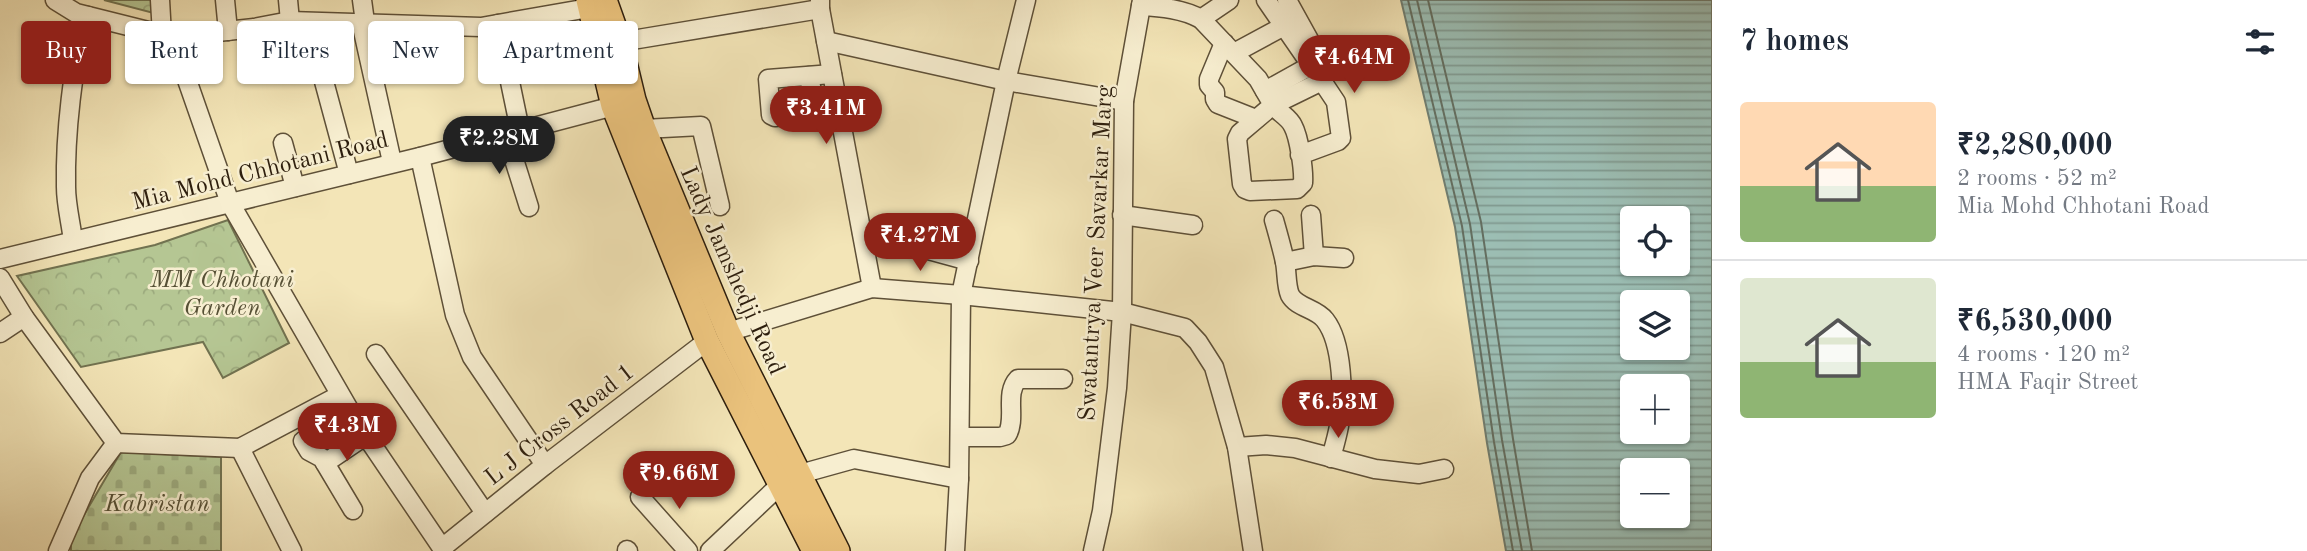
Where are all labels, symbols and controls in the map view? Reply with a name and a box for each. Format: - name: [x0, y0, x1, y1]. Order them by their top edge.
- chip: Buy: [21, 21, 111, 84]
- chip: Rent: [125, 21, 223, 84]
- chip: Filters: [237, 21, 354, 84]
- chip: New: [368, 21, 464, 84]
- chip: Apartment: [478, 21, 638, 84]
- icon: filters: [2241, 23, 2279, 61]
- text: 7 homes: [1740, 27, 1849, 57]
- pin: ₹4.64M: [1297, 36, 1411, 95]
- text: ₹4.64M: [1314, 46, 1394, 69]
- street label: Swatantrya Veer Savarkar Marg: [1076, 84, 1118, 422]
- pin: ₹3.41M: [769, 86, 883, 146]
- text: ₹3.41M: [786, 97, 866, 120]
- pin: ₹2.28M: [442, 116, 556, 176]
- text: ₹2.28M: [459, 127, 539, 150]
- street label: Mia Mohd Chhotani Road: [130, 128, 391, 215]
- icon: home: [1796, 130, 1880, 214]
- text: ₹2,280,000: [1957, 131, 2113, 161]
- street label: Lady Jamshedji Road: [674, 163, 788, 379]
- text: 2 rooms · 52 m²: [1957, 167, 2117, 190]
- text: Mia Mohd Chhotani Road: [1957, 195, 2210, 218]
- map controls: [1620, 206, 1690, 528]
- button: locate: [1620, 206, 1690, 276]
- pin: ₹4.27M: [863, 214, 977, 273]
- text: ₹4.27M: [880, 224, 960, 247]
- park label: MM Chhotani Garden: [149, 269, 294, 321]
- button: layers: [1620, 290, 1690, 360]
- icon: home: [1796, 306, 1880, 390]
- text: ₹6,530,000: [1957, 307, 2113, 337]
- text: 4 rooms · 120 m²: [1957, 343, 2130, 366]
- street label: L J Cross Road 1: [481, 360, 639, 491]
- text: HMA Faqir Street: [1957, 371, 2138, 394]
- button: +: [1620, 374, 1690, 444]
- pin: ₹6.53M: [1281, 380, 1395, 440]
- text: ₹6.53M: [1298, 391, 1378, 414]
- pin: ₹4.3M: [298, 404, 396, 463]
- text: ₹4.3M: [314, 414, 380, 437]
- pin: ₹9.66M: [622, 452, 736, 511]
- button: −: [1620, 458, 1690, 528]
- text: ₹9.66M: [639, 462, 719, 485]
- park label: Kabristan: [103, 493, 210, 517]

